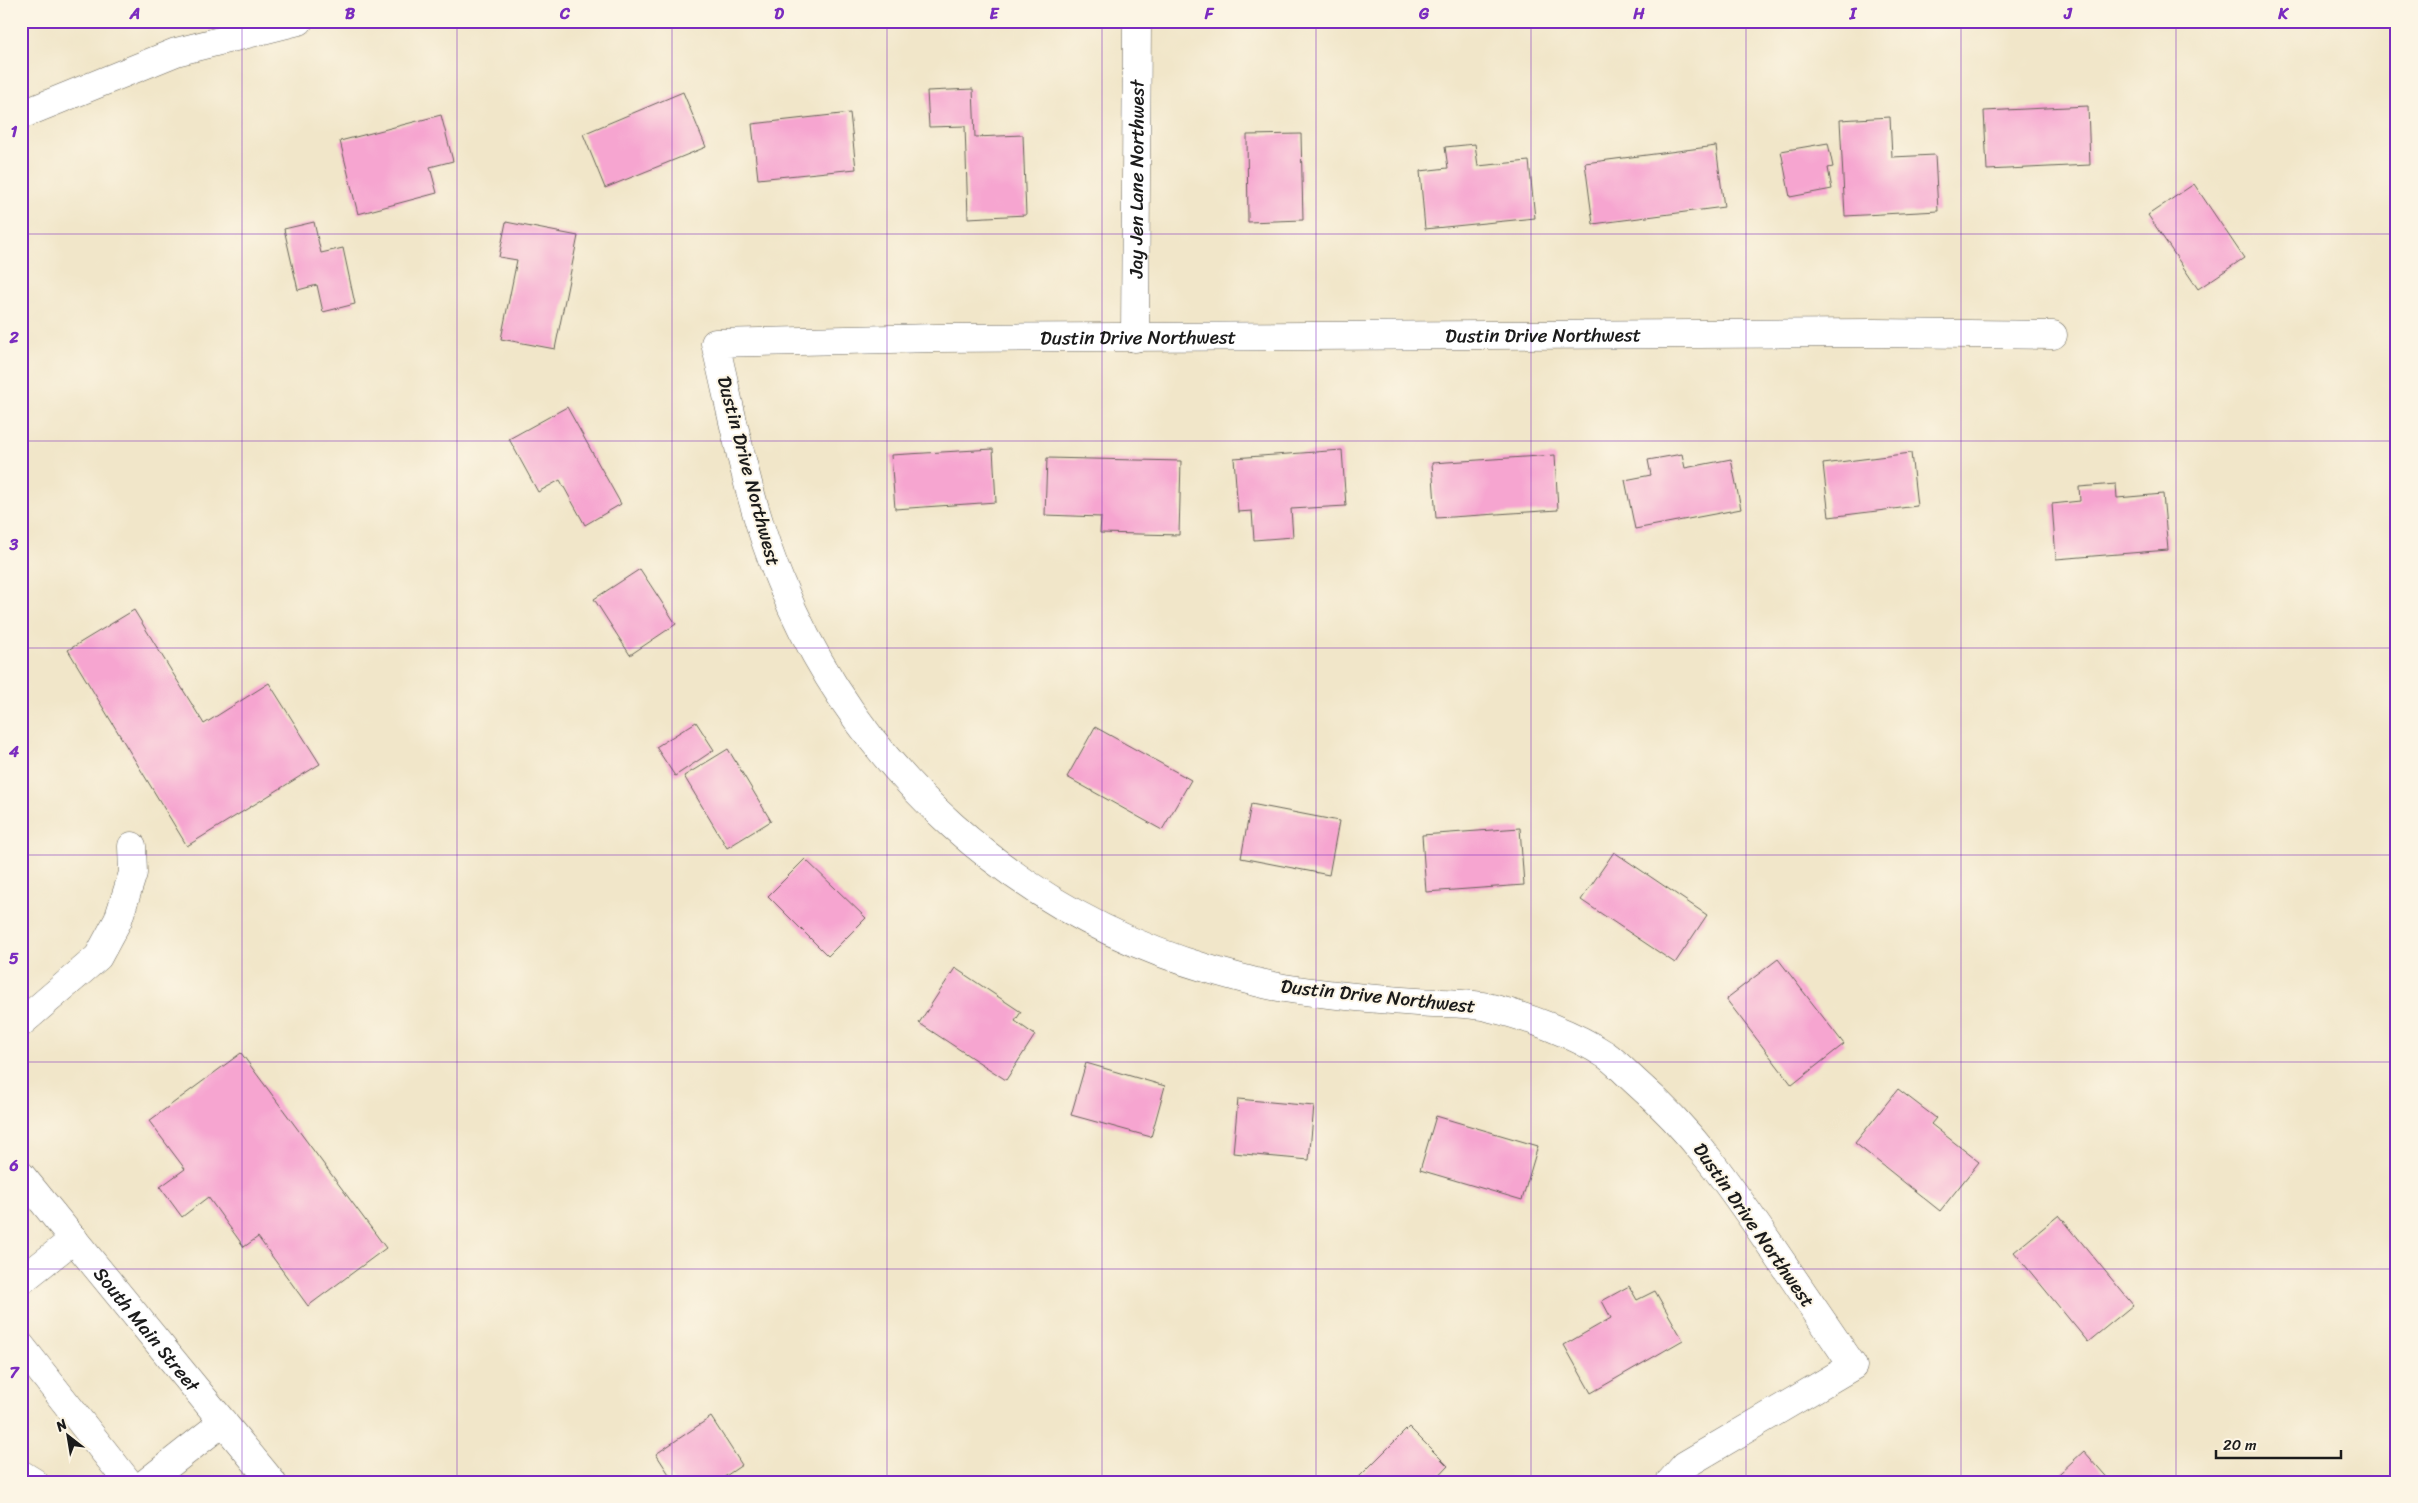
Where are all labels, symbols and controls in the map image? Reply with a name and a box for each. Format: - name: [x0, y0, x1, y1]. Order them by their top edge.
- text: A: [129, 0, 140, 28]
- text: B: [345, 0, 356, 28]
- text: C: [559, 0, 571, 28]
- text: D: [774, 0, 784, 28]
- text: E: [990, 0, 1000, 28]
- text: F: [1204, 0, 1215, 28]
- text: G: [1418, 0, 1430, 28]
- text: H: [1632, 0, 1645, 28]
- text: I: [1849, 0, 1858, 28]
- text: J: [2063, 0, 2073, 28]
- text: K: [2277, 0, 2289, 28]
- street label: Jay Jen Lane Northwest: [1119, 78, 1153, 279]
- text: 1: [11, 117, 18, 146]
- street label: Dustin Drive Northwest: [1445, 318, 1641, 352]
- street label: Dustin Drive Northwest: [1040, 320, 1236, 354]
- text: 2: [8, 323, 19, 352]
- street label: Dustin Drive Northwest: [708, 372, 790, 570]
- text: 3: [9, 530, 19, 559]
- text: 4: [8, 737, 19, 766]
- text: 5: [9, 944, 19, 973]
- street label: Dustin Drive Northwest: [1279, 969, 1477, 1023]
- street label: Dustin Drive Northwest: [1684, 1135, 1824, 1315]
- text: 6: [8, 1151, 19, 1180]
- street label: South Main Street: [85, 1259, 209, 1400]
- text: 7: [9, 1358, 20, 1387]
- north arrow: [42, 1410, 92, 1460]
- text: N: [50, 1412, 72, 1439]
- scale bar: [2216, 1428, 2340, 1460]
- text: 20 m: [2223, 1432, 2257, 1458]

